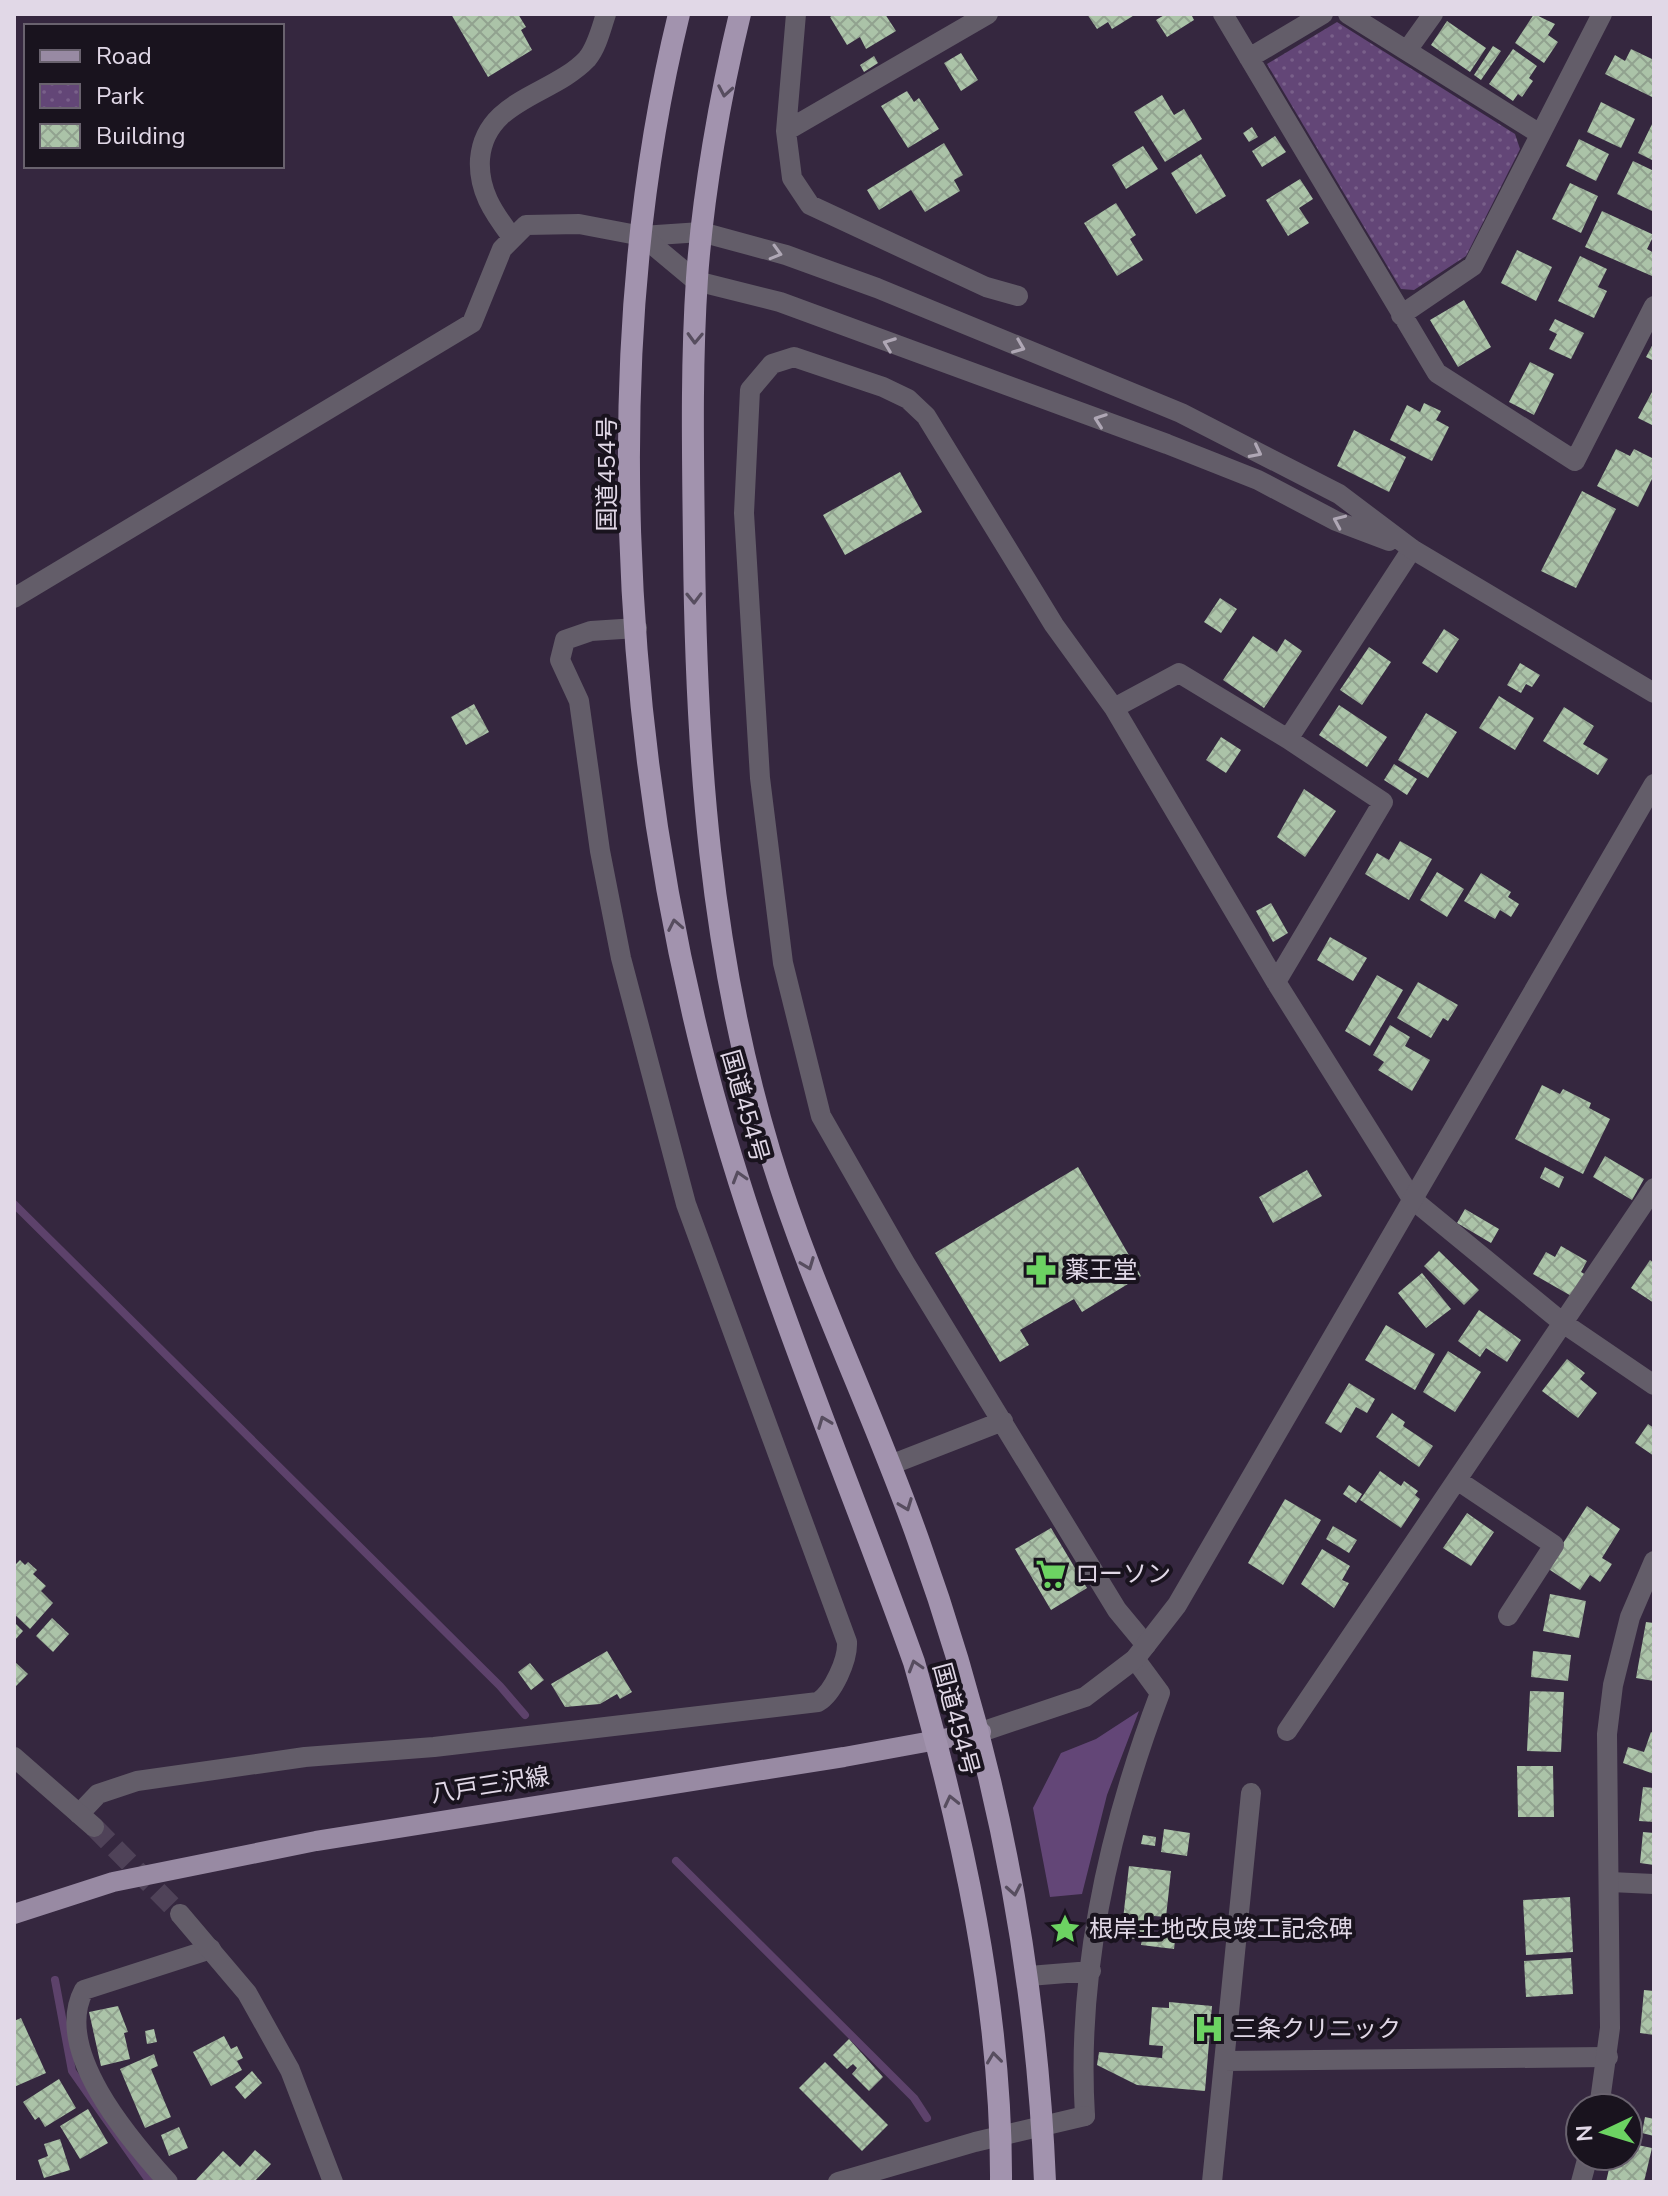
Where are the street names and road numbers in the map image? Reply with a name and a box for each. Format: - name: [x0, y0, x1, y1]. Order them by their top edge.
- street label: 国道454号: [591, 416, 623, 532]
- street label: 国道454号: [714, 1046, 776, 1166]
- street label: 国道454号: [926, 1659, 986, 1779]
- street label: 八戸三沢線: [428, 1760, 552, 1810]

